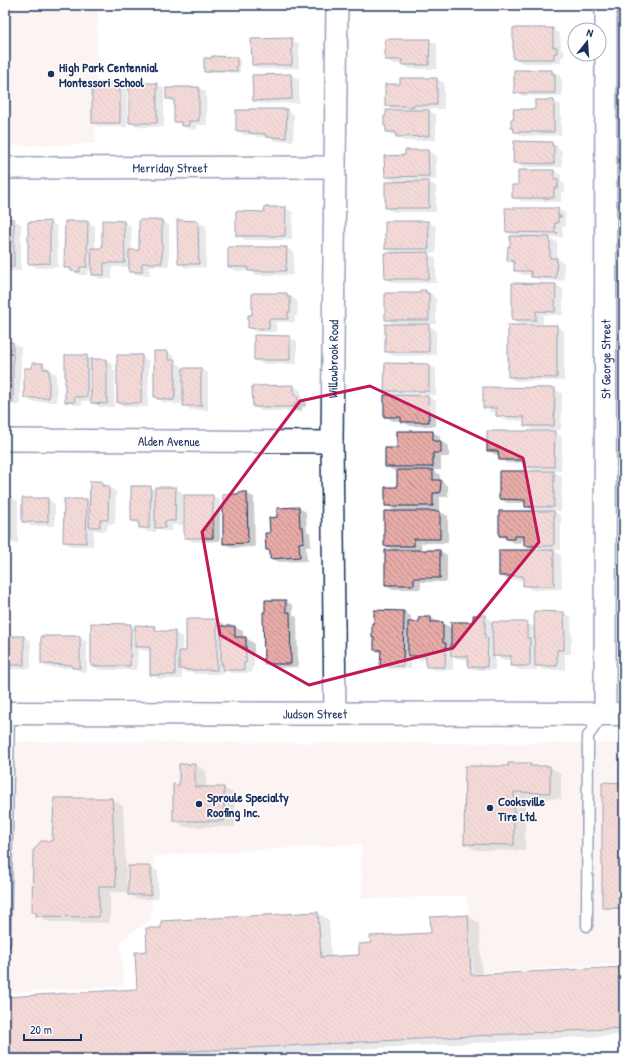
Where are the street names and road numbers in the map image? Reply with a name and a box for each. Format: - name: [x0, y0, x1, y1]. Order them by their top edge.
- street label: Merriday Street: [133, 158, 208, 177]
- street label: St George Street: [596, 319, 615, 399]
- street label: Willowbrook Road: [323, 320, 342, 398]
- street label: Alden Avenue: [138, 432, 200, 450]
- street label: Judson Street: [283, 704, 348, 723]

